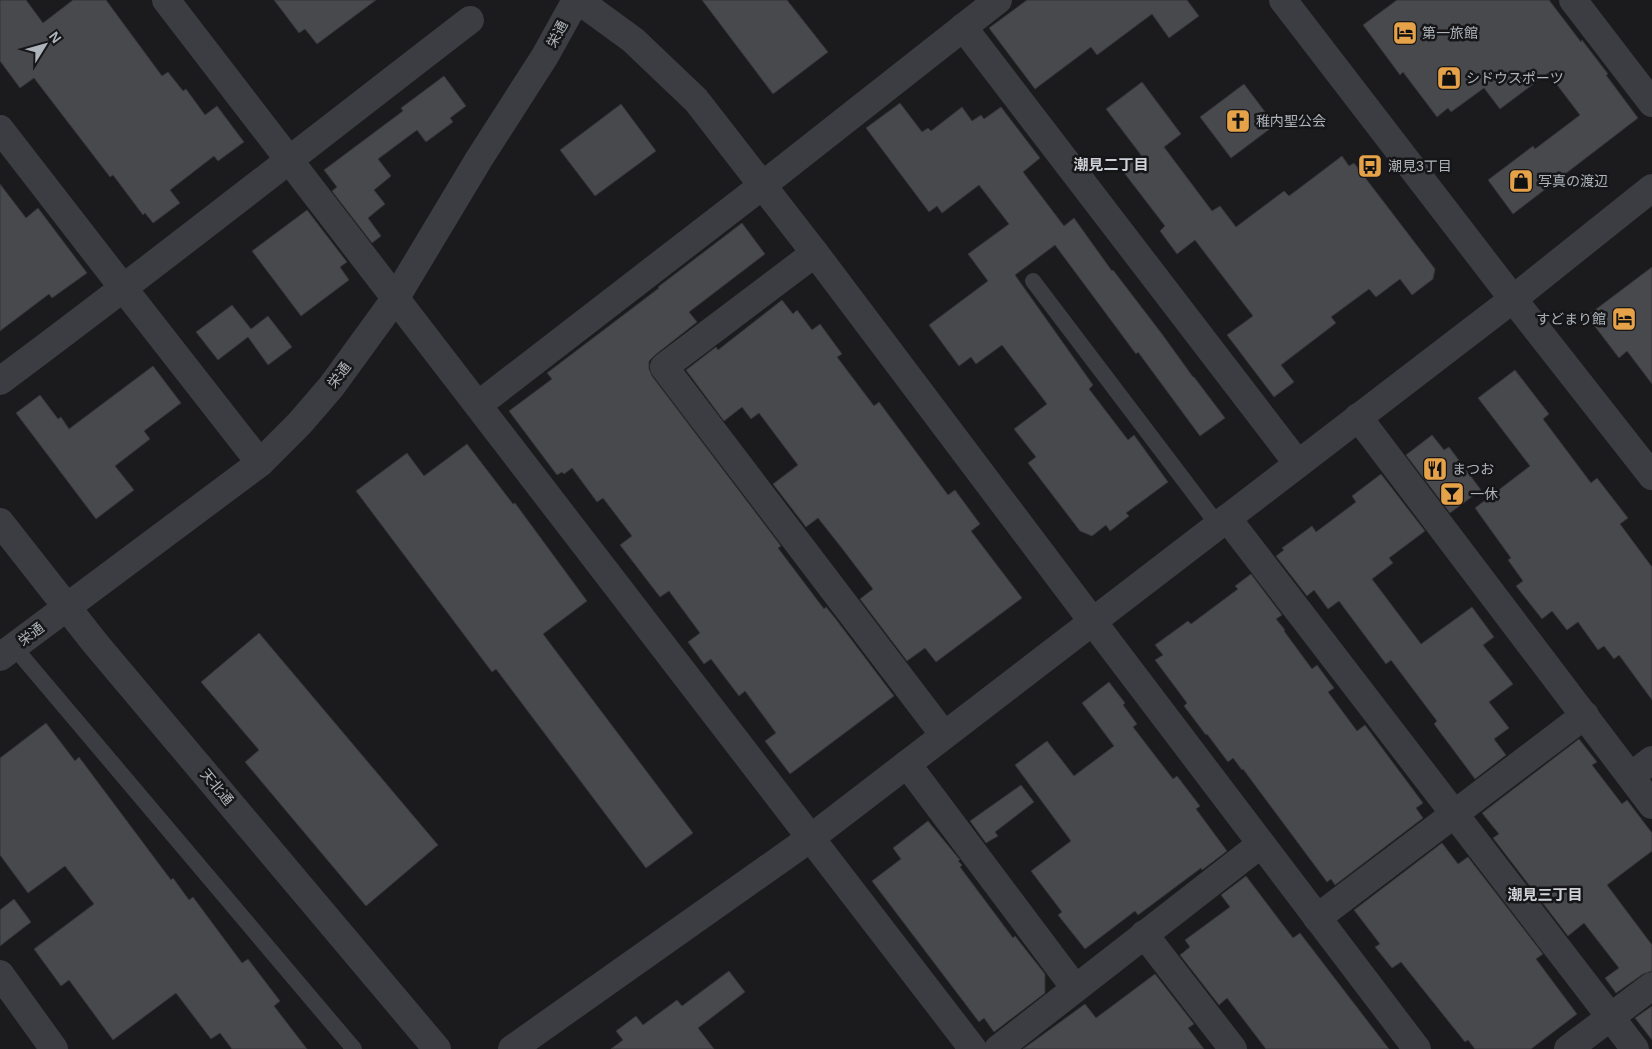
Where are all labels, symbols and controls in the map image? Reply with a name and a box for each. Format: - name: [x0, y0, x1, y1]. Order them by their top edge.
- street label: 栄通: [543, 18, 571, 50]
- north arrow: [20, 20, 70, 70]
- hotel icon: 第一旅館: [1392, 20, 1418, 46]
- place label: 第一旅館: [1422, 25, 1478, 41]
- text: N: [46, 28, 65, 46]
- shop icon: シドウスポーツ: [1436, 65, 1462, 91]
- place label: シドウスポーツ: [1466, 70, 1564, 86]
- church icon: 稚内聖公会: [1225, 108, 1251, 134]
- place label: 稚内聖公会: [1256, 113, 1326, 129]
- bus stop icon: 潮見3丁目: [1357, 153, 1383, 179]
- district label: 潮見二丁目: [1073, 156, 1149, 173]
- place label: 潮見3丁目: [1388, 158, 1452, 174]
- shop icon: 写真の渡辺: [1508, 168, 1534, 194]
- place label: 写真の渡辺: [1538, 173, 1608, 189]
- hotel icon: すどまり館: [1611, 306, 1637, 332]
- place label: すどまり館: [1536, 311, 1606, 327]
- street label: 栄通: [324, 359, 354, 391]
- restaurant icon: まつお: [1422, 456, 1448, 482]
- place label: まつお: [1452, 461, 1494, 477]
- bar icon: 一休: [1439, 481, 1465, 507]
- place label: 一休: [1470, 486, 1498, 502]
- street label: 栄通: [15, 619, 47, 649]
- street label: 天北通: [197, 766, 237, 808]
- district label: 潮見三丁目: [1507, 886, 1583, 903]

